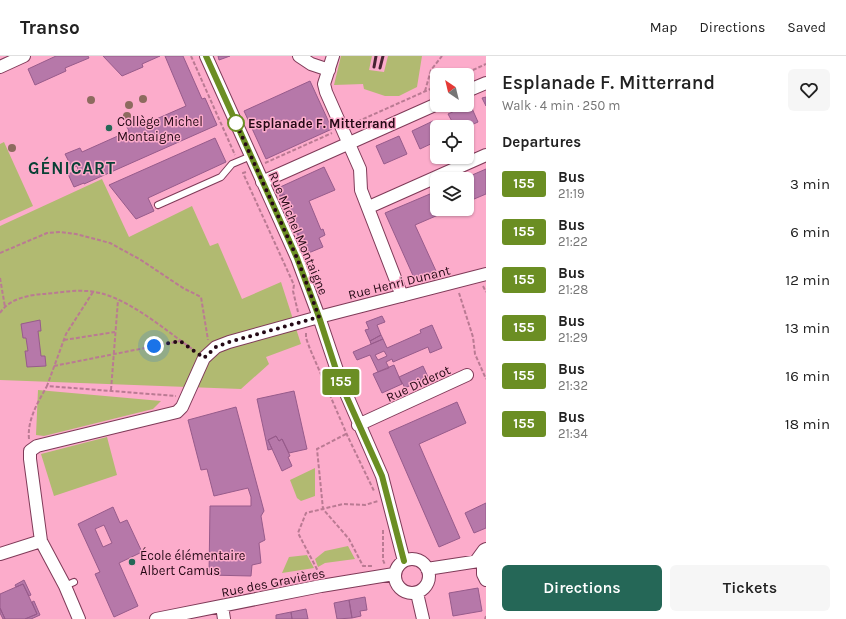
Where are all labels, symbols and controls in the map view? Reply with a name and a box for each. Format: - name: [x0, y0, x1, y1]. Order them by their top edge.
- text: Transo: [20, 17, 80, 39]
- text: Map: [650, 19, 678, 36]
- text: Directions: [700, 19, 765, 36]
- text: Saved: [787, 19, 826, 36]
- north arrow: [430, 68, 474, 112]
- map controls: [430, 68, 474, 216]
- button: heart: [788, 69, 830, 111]
- text: Esplanade F. Mitterrand: [502, 72, 715, 94]
- text: Walk · 4 min · 250 m: [502, 98, 620, 113]
- place label: Collège Michel Montaigne: [117, 114, 203, 144]
- marker: Esplanade F. Mitterrand: [227, 114, 245, 132]
- place label: Esplanade F. Mitterrand: [248, 116, 396, 131]
- button: locate: [430, 120, 474, 164]
- marker: Collège Michel Montaigne: [104, 123, 114, 133]
- text: Departures: [502, 133, 581, 151]
- district label: GÉNICART: [28, 156, 116, 178]
- text: Bus: [558, 168, 585, 186]
- street label: Rue Michel Montaigne: [266, 169, 331, 297]
- button: layers: [430, 172, 474, 216]
- text: 155: [513, 175, 535, 192]
- text: 3 min: [790, 175, 830, 193]
- text: 21:19: [558, 186, 585, 201]
- text: Bus: [558, 216, 585, 234]
- text: 155: [513, 223, 535, 240]
- text: 6 min: [790, 223, 830, 241]
- text: 21:22: [558, 234, 588, 249]
- street label: Rue Henri Dunant: [347, 263, 452, 302]
- text: Bus: [558, 264, 585, 282]
- text: 155: [513, 271, 535, 288]
- text: 12 min: [785, 271, 830, 289]
- text: 21:28: [558, 282, 588, 297]
- text: Bus: [558, 312, 585, 330]
- text: 155: [513, 319, 535, 336]
- text: 13 min: [785, 319, 830, 337]
- text: 21:29: [558, 330, 588, 345]
- your location: [144, 336, 164, 356]
- text: Bus: [558, 360, 585, 378]
- street label: Rue Diderot: [384, 362, 453, 405]
- text: 155: [513, 367, 535, 384]
- text: 16 min: [785, 367, 830, 385]
- line badge: 155: [318, 369, 364, 395]
- text: 155: [330, 373, 352, 390]
- text: 21:32: [558, 378, 588, 393]
- text: Bus: [558, 408, 585, 426]
- text: 155: [513, 415, 535, 432]
- text: 18 min: [785, 415, 830, 433]
- text: 21:34: [558, 426, 588, 441]
- place label: École élémentaire Albert Camus: [140, 546, 246, 578]
- marker: École élémentaire Albert Camus: [127, 557, 137, 567]
- street label: Rue des Gravières: [220, 565, 326, 600]
- button: Directions: [502, 565, 662, 611]
- button: Tickets: [670, 565, 830, 611]

